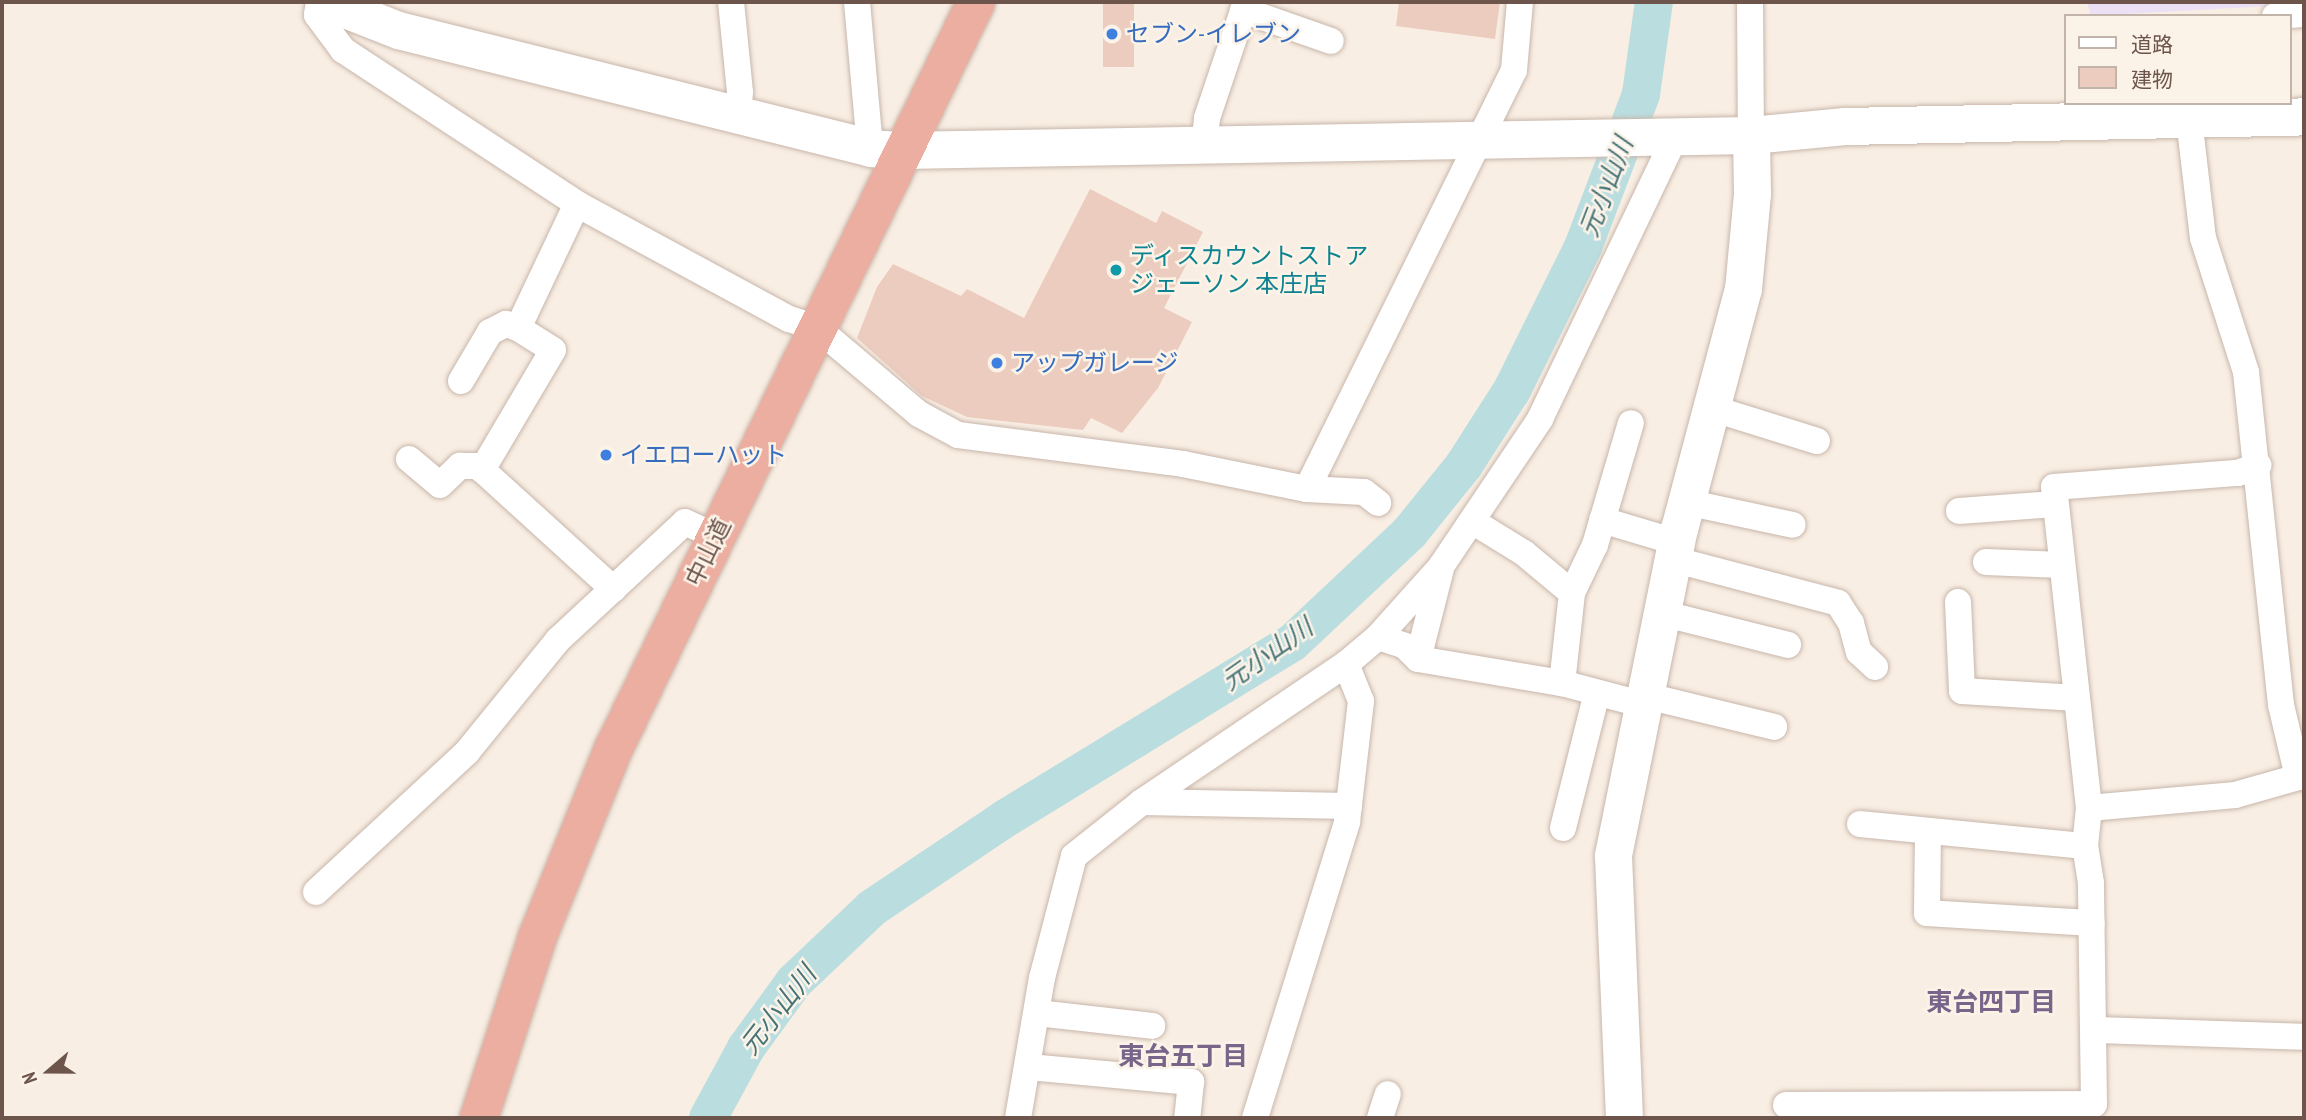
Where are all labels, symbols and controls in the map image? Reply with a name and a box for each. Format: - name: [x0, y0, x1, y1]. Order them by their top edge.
- legend: [2064, 14, 2292, 105]
- place label: セブン-イレブン: [1126, 20, 1301, 48]
- marker: セブン-イレブン: [1104, 26, 1120, 42]
- text: 道路: [2131, 31, 2173, 58]
- text: 建物: [2131, 66, 2173, 93]
- water label: 元小山川: [1573, 133, 1639, 241]
- place label: ディスカウントストア ジェーソン 本庄店: [1130, 242, 1370, 298]
- marker: ディスカウントストア ジェーソン 本庄店: [1108, 262, 1124, 278]
- place label: アップガレージ: [1011, 349, 1179, 377]
- marker: アップガレージ: [989, 355, 1005, 371]
- place label: イエローハット: [620, 441, 788, 469]
- marker: イエローハット: [598, 447, 614, 463]
- street label: 中山道: [679, 513, 737, 591]
- water label: 元小山川: [1215, 611, 1319, 697]
- water label: 元小山川: [734, 959, 822, 1061]
- district label: 東台四丁目: [1926, 986, 2056, 1018]
- north arrow: [14, 1036, 84, 1106]
- district label: 東台五丁目: [1118, 1040, 1248, 1072]
- text: N: [16, 1069, 42, 1087]

